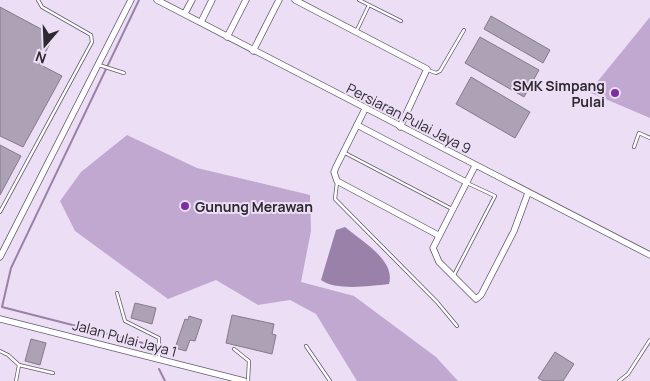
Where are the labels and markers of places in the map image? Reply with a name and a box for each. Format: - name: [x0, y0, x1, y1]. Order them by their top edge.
- place label: SMK Simpang Pulai: [512, 76, 605, 111]
- marker: SMK Simpang Pulai: [609, 87, 621, 99]
- place label: Gunung Merawan: [195, 197, 313, 216]
- marker: Gunung Merawan: [179, 200, 191, 212]

